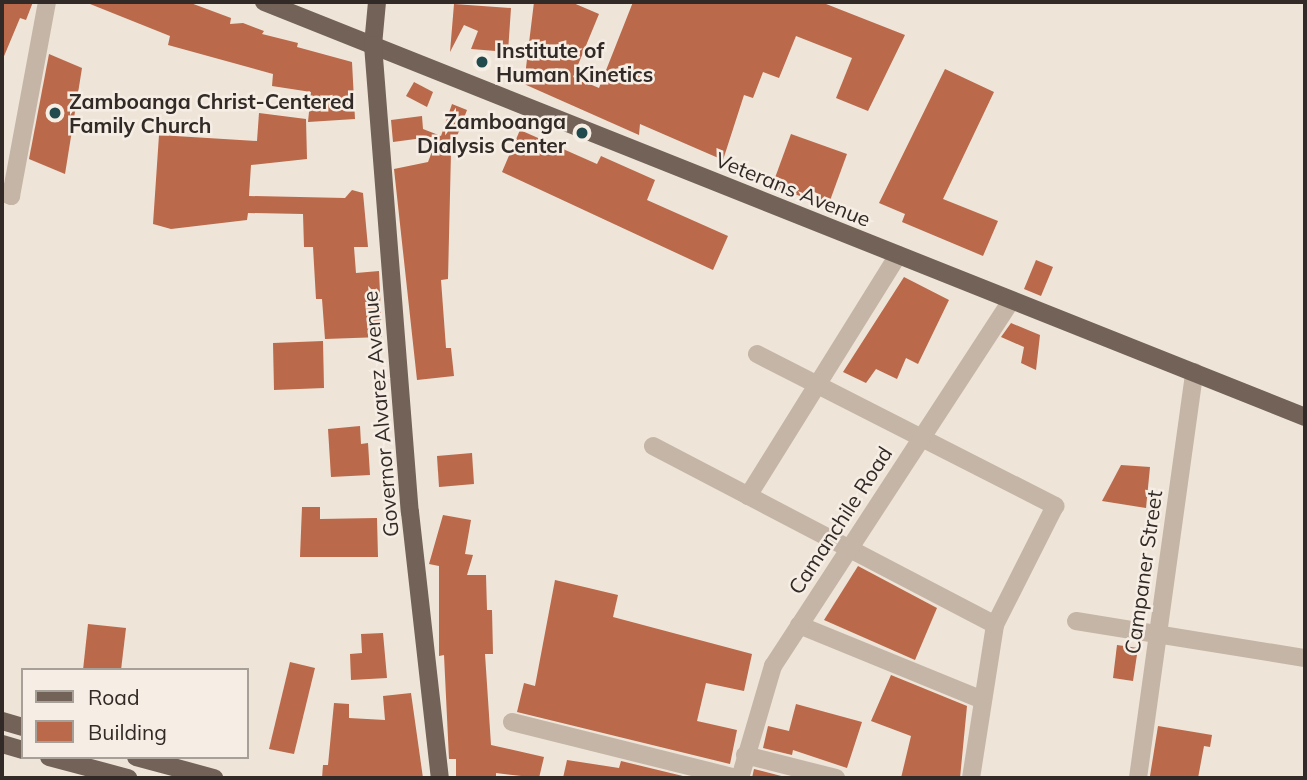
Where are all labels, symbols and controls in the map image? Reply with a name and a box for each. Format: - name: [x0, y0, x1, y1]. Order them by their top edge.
- place label: Institute of Human Kinetics: [496, 37, 653, 87]
- marker: Institute of Human Kinetics: [474, 54, 490, 70]
- place label: Zamboanga Christ-Centered Family Church: [69, 88, 354, 138]
- marker: Zamboanga Christ-Centered Family Church: [47, 105, 63, 121]
- place label: Zamboanga Dialysis Center: [417, 108, 566, 158]
- marker: Zamboanga Dialysis Center: [572, 123, 592, 143]
- street label: Veterans Avenue: [712, 146, 874, 232]
- street label: Governor Alvarez Avenue: [357, 290, 403, 538]
- street label: Camanchile Road: [783, 441, 897, 599]
- street label: Campaner Street: [1119, 488, 1167, 656]
- legend: [21, 668, 248, 759]
- text: Road: [88, 684, 139, 710]
- text: Building: [88, 719, 167, 745]

